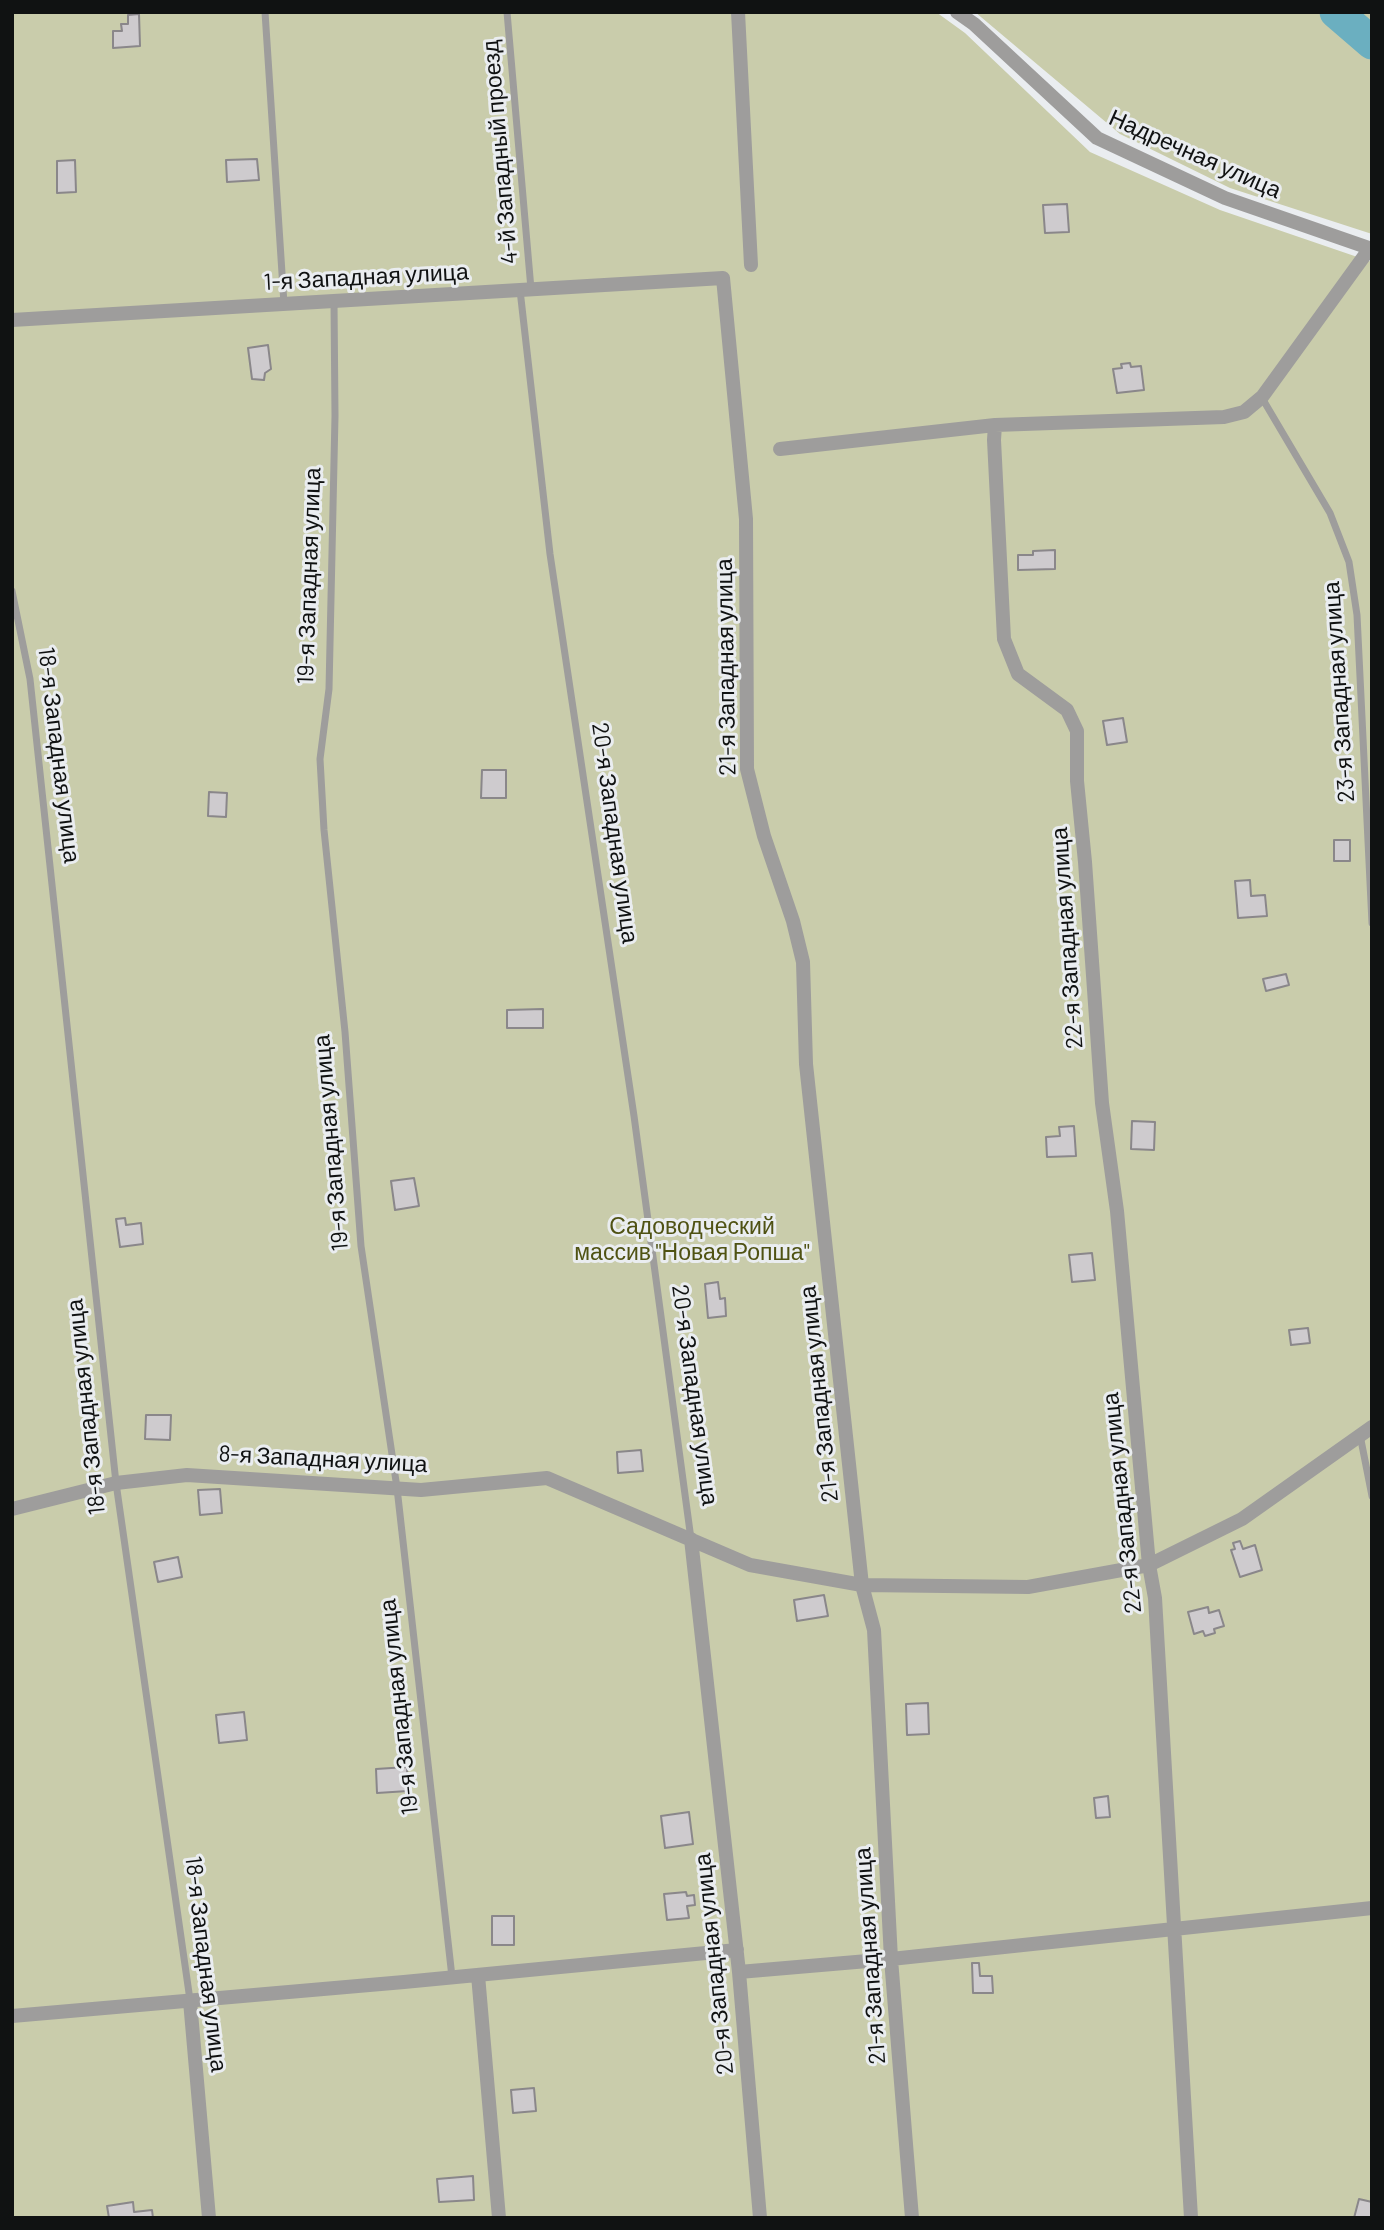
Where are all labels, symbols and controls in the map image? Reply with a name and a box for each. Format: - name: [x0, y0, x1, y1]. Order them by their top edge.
- street label: 4-й Западный проезд: [476, 39, 524, 265]
- street label: Надречная улица: [1105, 104, 1285, 204]
- street label: 1-я Западная улица: [263, 258, 469, 296]
- street label: 19-я Западная улица: [291, 467, 327, 685]
- street label: 21-я Западная улица: [710, 558, 742, 776]
- street label: 23-я Западная улица: [1318, 581, 1360, 803]
- street label: 18-я Западная улица: [32, 645, 86, 865]
- street label: 20-я Западная улица: [586, 721, 644, 945]
- street label: 22-я Западная улица: [1045, 826, 1089, 1050]
- street label: 19-я Западная улица: [308, 1034, 354, 1252]
- park label: Садоводческий массив "Новая Ропша": [574, 1212, 810, 1266]
- street label: 20-я Западная улица: [666, 1283, 724, 1507]
- street label: 21-я Западная улица: [794, 1285, 844, 1503]
- street label: 18-я Западная улица: [61, 1298, 111, 1516]
- street label: 22-я Западная улица: [1097, 1391, 1147, 1615]
- street label: 8-я Западная улица: [218, 1440, 428, 1478]
- street label: 19-я Западная улица: [374, 1598, 424, 1816]
- street label: 21-я Западная улица: [849, 1847, 891, 2065]
- street label: 20-я Западная улица: [689, 1852, 739, 2076]
- street label: 18-я Западная улица: [179, 1854, 233, 2074]

